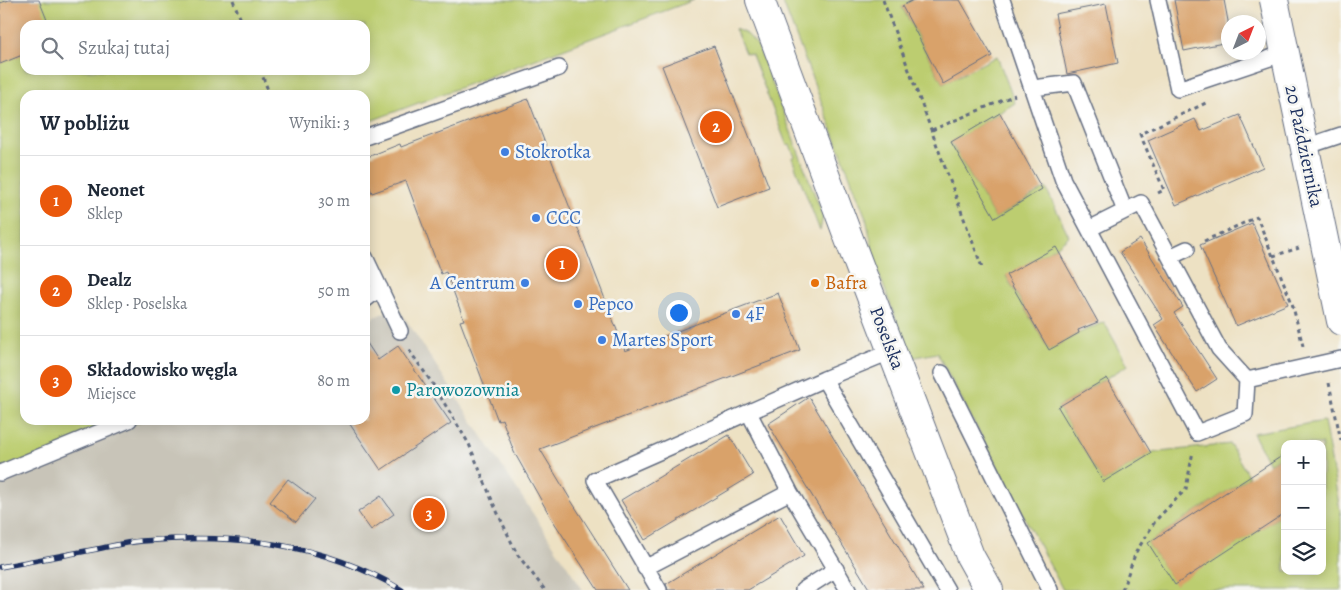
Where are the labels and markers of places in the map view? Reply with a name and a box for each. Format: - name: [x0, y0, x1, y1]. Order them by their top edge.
- pin: 2: [700, 108, 732, 146]
- place label: Stokrotka: [515, 139, 591, 165]
- marker: Stokrotka: [499, 146, 511, 158]
- place label: CCC: [546, 205, 581, 231]
- marker: CCC: [530, 212, 542, 224]
- pin: 1: [546, 245, 578, 283]
- place label: A Centrum: [429, 270, 515, 296]
- place label: Bafra: [825, 270, 868, 296]
- marker: A Centrum: [519, 277, 531, 289]
- marker: Bafra: [809, 277, 821, 289]
- place label: Pepco: [588, 291, 633, 317]
- marker: Pepco: [572, 298, 584, 310]
- place label: 4F: [746, 301, 765, 327]
- marker: 4F: [730, 308, 742, 320]
- place label: Martes Sport: [612, 327, 713, 353]
- marker: Martes Sport: [596, 334, 608, 346]
- place label: Parowozownia: [406, 377, 520, 403]
- marker: Parowozownia: [390, 384, 402, 396]
- pin: 3: [413, 495, 445, 533]

